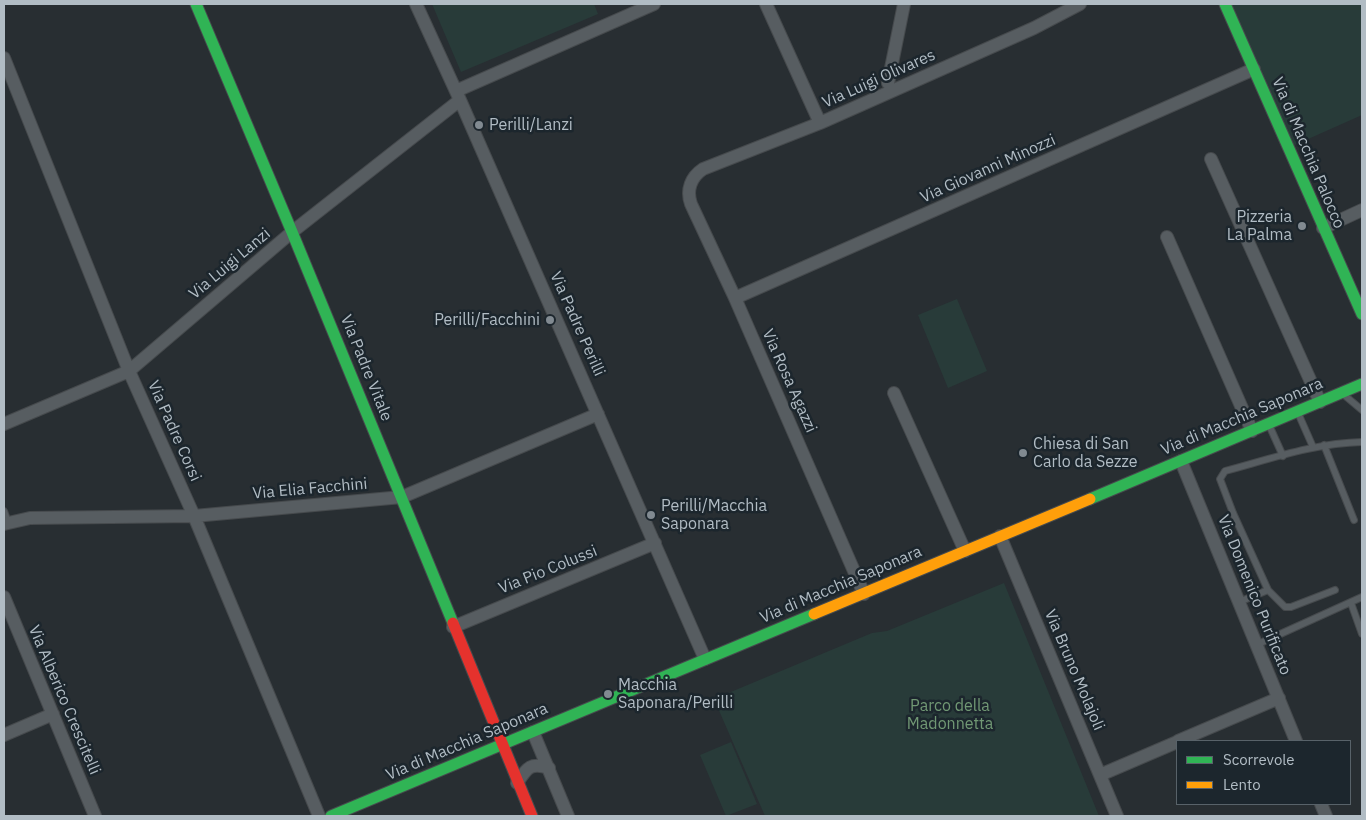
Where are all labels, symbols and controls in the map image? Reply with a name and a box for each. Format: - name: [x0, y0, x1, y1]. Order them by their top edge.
- street label: Via Luigi Olivares: [820, 46, 938, 112]
- street label: Via di Macchia Palocco: [1267, 75, 1349, 231]
- place label: Perilli/Lanzi: [489, 115, 573, 135]
- marker: Perilli/Lanzi: [473, 119, 485, 131]
- street label: Via Giovanni Minozzi: [917, 131, 1059, 207]
- place label: Pizzeria La Palma: [1227, 207, 1292, 245]
- marker: Pizzeria La Palma: [1296, 220, 1308, 232]
- street label: Via Luigi Lanzi: [185, 224, 275, 304]
- street label: Via Padre Perilli: [545, 269, 609, 379]
- place label: Perilli/Facchini: [434, 310, 540, 330]
- street label: Via Padre Vitale: [336, 312, 396, 424]
- marker: Perilli/Facchini: [544, 314, 556, 326]
- street label: Via Rosa Agazzi: [758, 326, 820, 436]
- street label: Via di Macchia Saponara: [1158, 374, 1326, 460]
- street label: Via Padre Corsi: [143, 378, 205, 484]
- place label: Chiesa di San Carlo da Sezze: [1033, 434, 1138, 472]
- marker: Chiesa di San Carlo da Sezze: [1017, 447, 1029, 459]
- street label: Via Elia Facchini: [252, 474, 368, 504]
- place label: Perilli/Macchia Saponara: [661, 496, 767, 534]
- marker: Perilli/Macchia Saponara: [645, 509, 657, 521]
- street label: Via Domenico Purificato: [1213, 512, 1295, 678]
- street label: Via Pio Colussi: [496, 542, 600, 598]
- street label: Via di Macchia Saponara: [757, 542, 925, 628]
- street label: Via Bruno Molajoli: [1040, 607, 1108, 733]
- street label: Via Alberico Crescitelli: [24, 622, 104, 778]
- place label: Macchia Saponara/Perilli: [618, 675, 733, 713]
- marker: Macchia Saponara/Perilli: [602, 688, 614, 700]
- park label: Parco della Madonnetta: [907, 696, 993, 734]
- street label: Via di Macchia Saponara: [383, 699, 551, 785]
- legend: [1176, 740, 1351, 805]
- text: Scorrevole: [1223, 750, 1295, 769]
- text: Lento: [1223, 775, 1261, 794]

